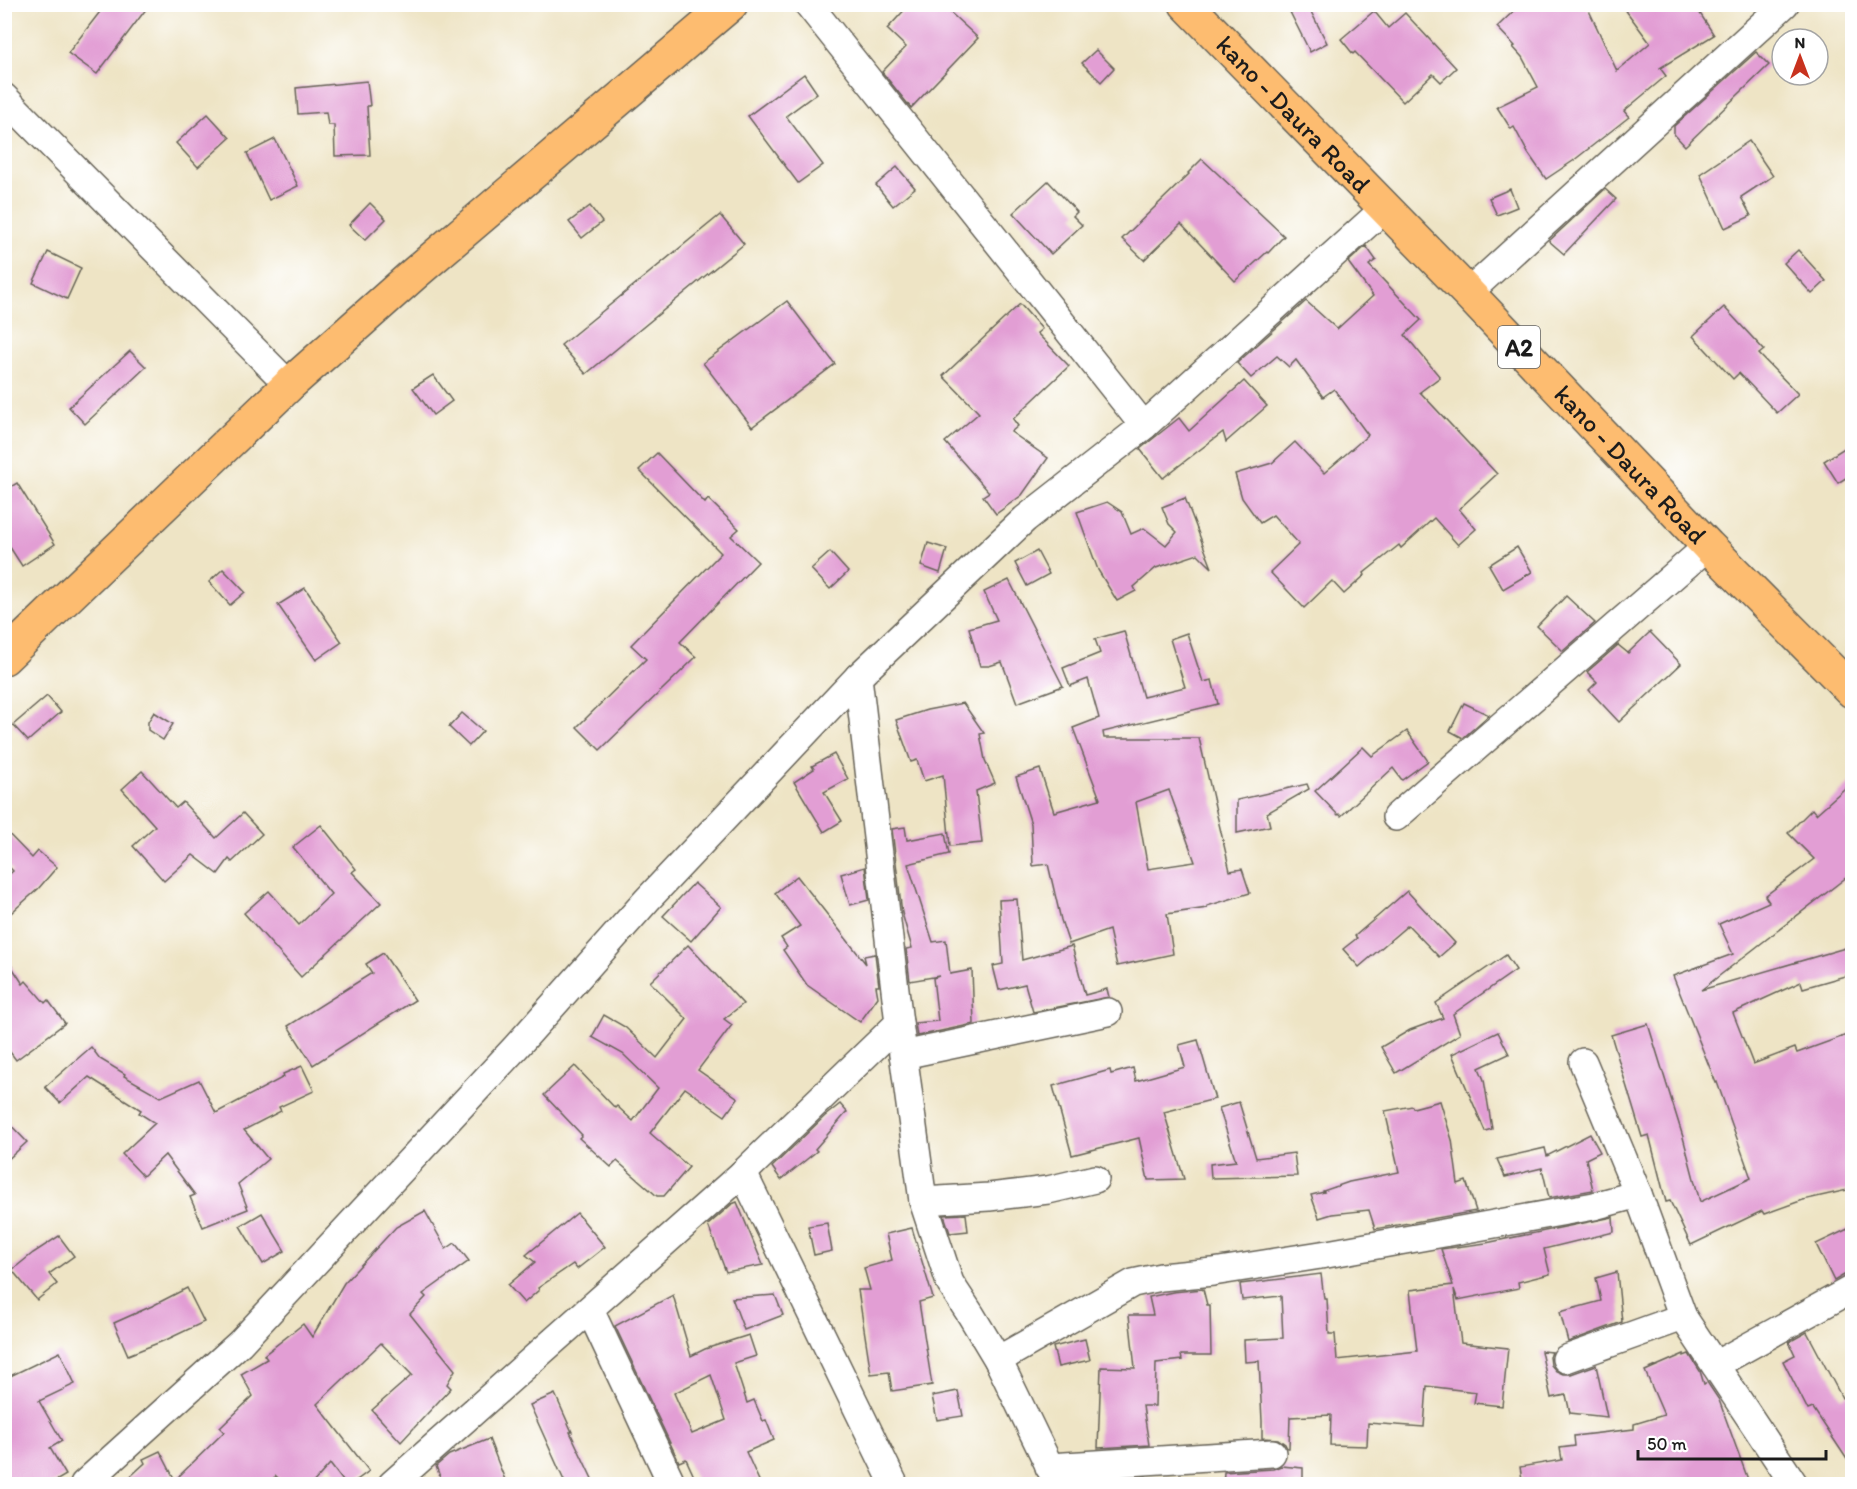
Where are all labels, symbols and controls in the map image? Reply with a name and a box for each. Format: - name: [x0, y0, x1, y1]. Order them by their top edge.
- north arrow: [1770, 27, 1830, 87]
- street label: kano - Daura Road: [1210, 29, 1377, 200]
- text: N: [1795, 33, 1805, 52]
- road number: A2: [1498, 326, 1540, 368]
- street label: kano - Daura Road: [1548, 378, 1714, 551]
- scale bar: [1638, 1423, 1826, 1461]
- text: 50 m: [1647, 1433, 1687, 1455]

